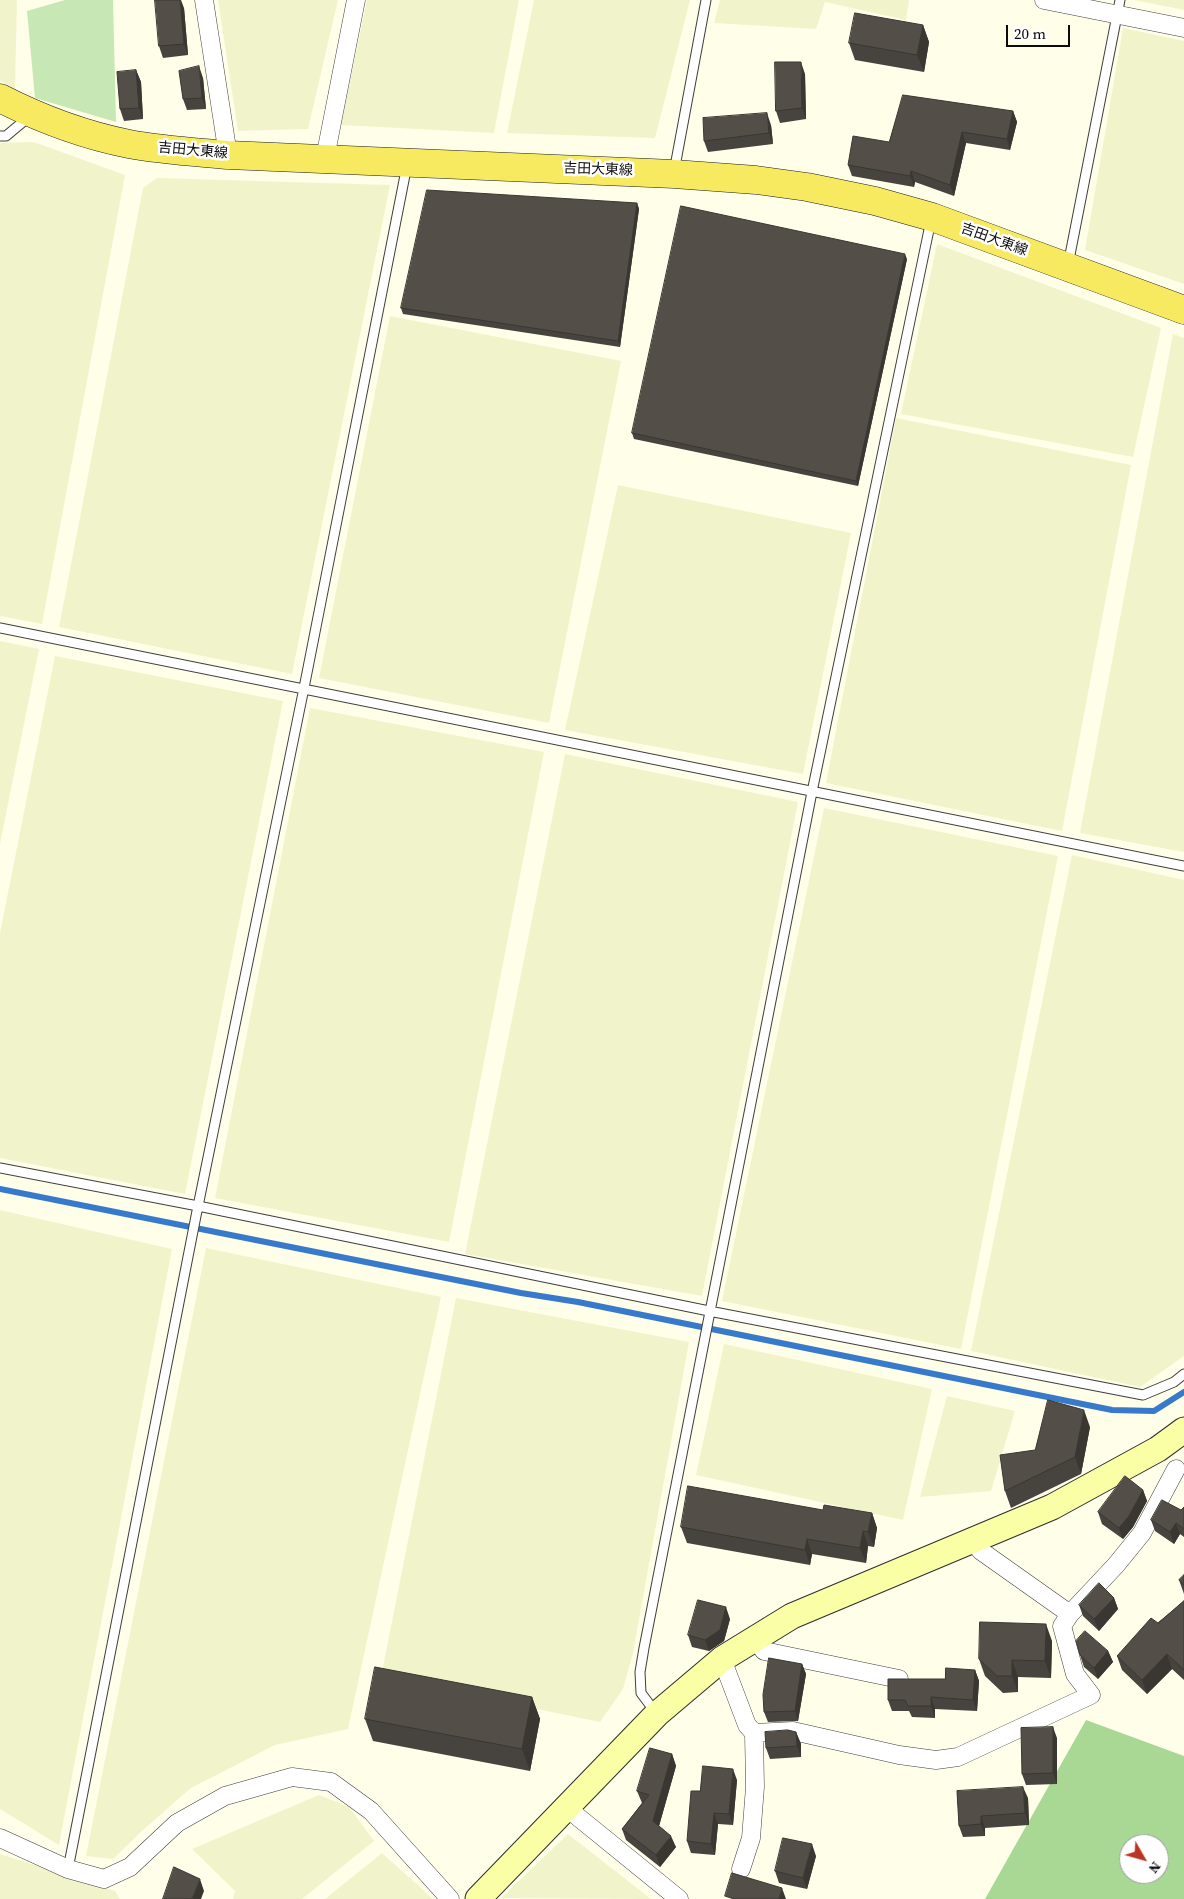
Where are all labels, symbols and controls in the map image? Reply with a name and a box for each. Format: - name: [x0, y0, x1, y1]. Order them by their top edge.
- scale bar: [1009, 15, 1073, 47]
- text: 20 m: [1014, 23, 1046, 44]
- street label: 吉田大東線: [157, 140, 229, 162]
- street label: 吉田大東線: [563, 160, 633, 180]
- street label: 吉田大東線: [958, 220, 1030, 260]
- north arrow: [1119, 1834, 1169, 1884]
- text: N: [1144, 1857, 1166, 1878]

